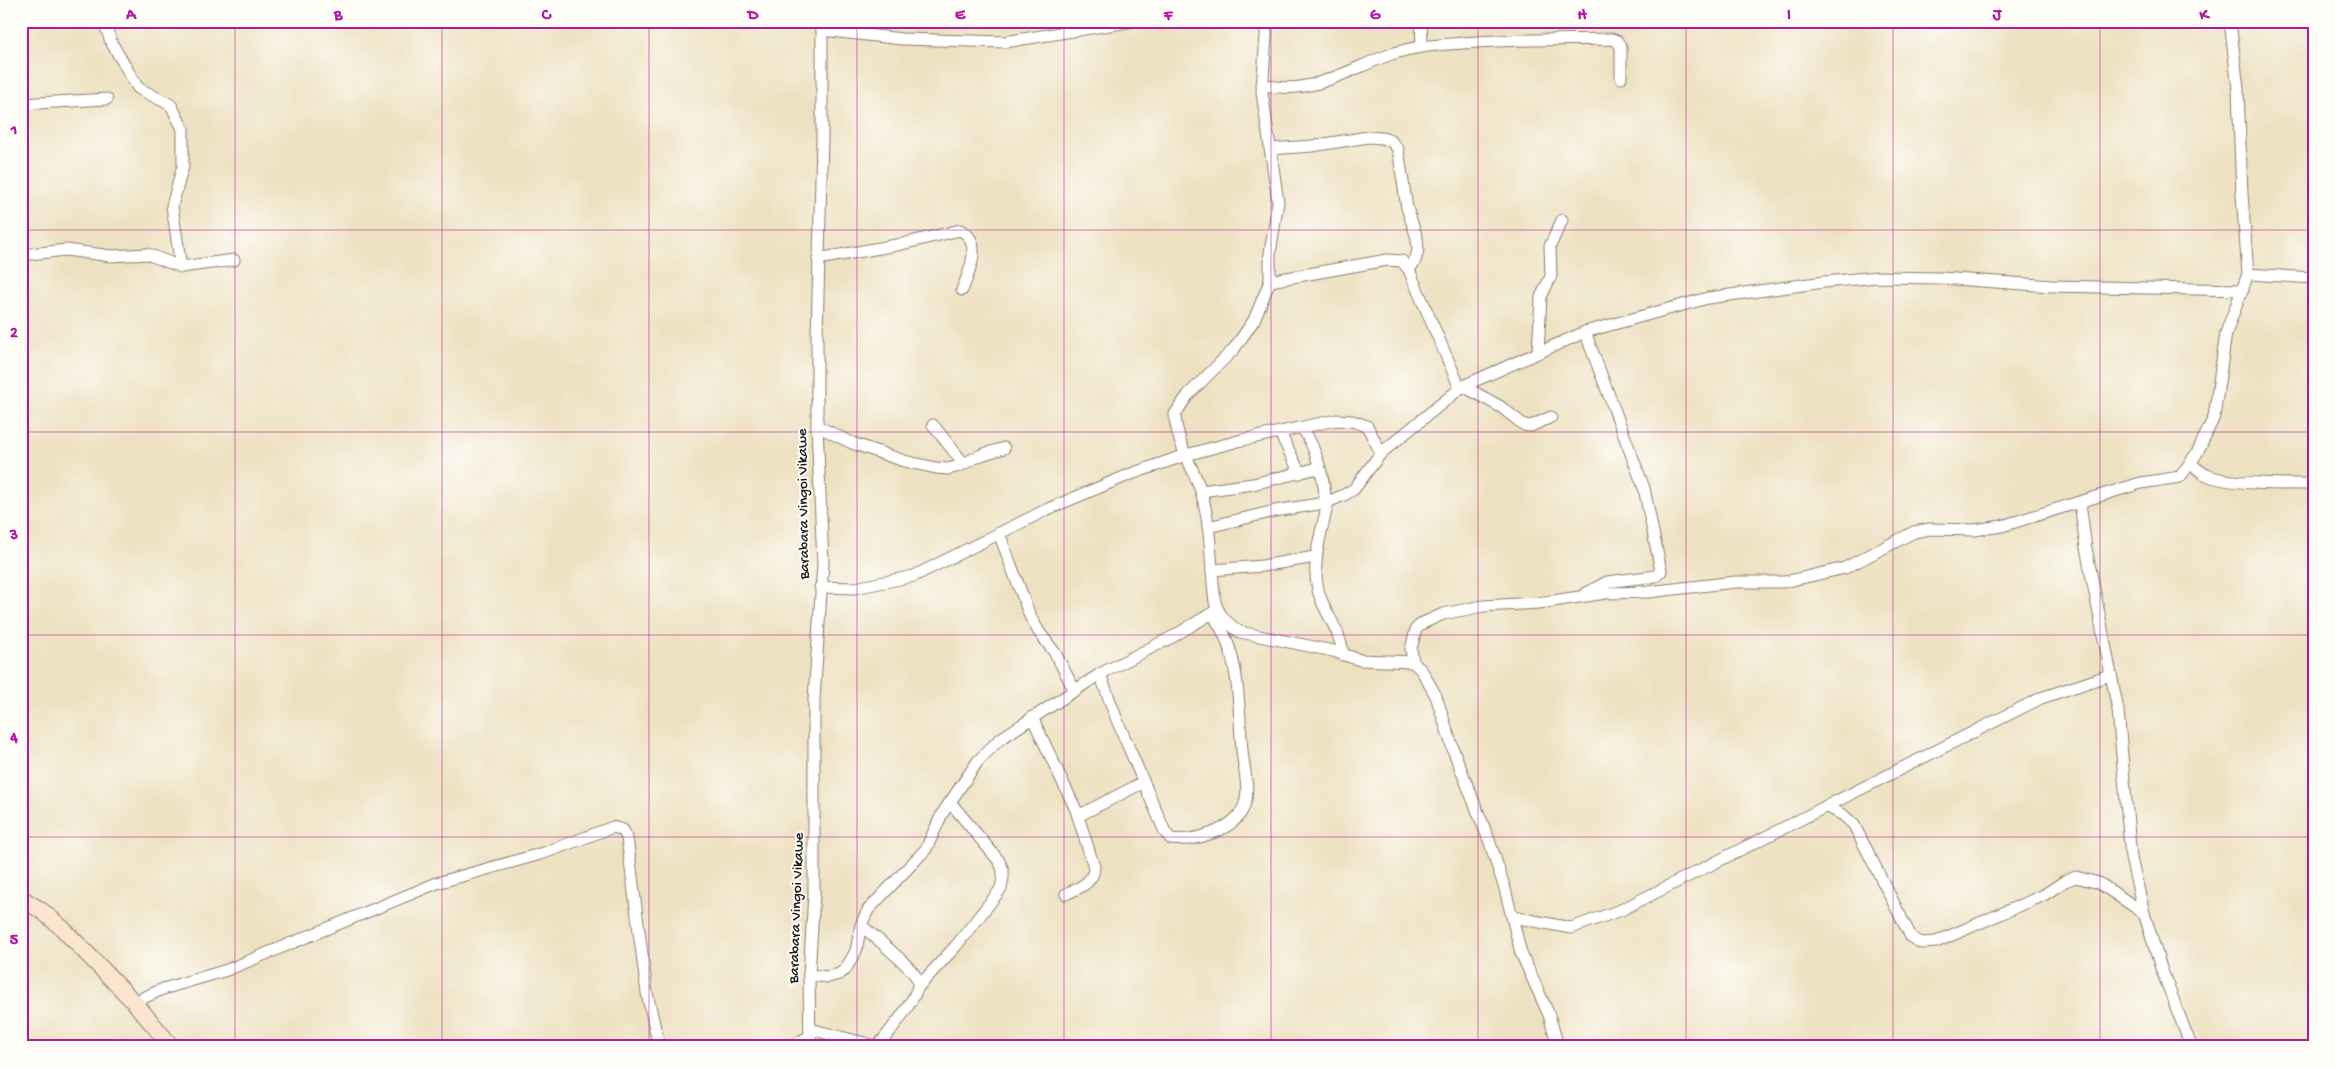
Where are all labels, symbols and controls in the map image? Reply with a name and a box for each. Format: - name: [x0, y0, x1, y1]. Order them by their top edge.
- text: A: [125, 7, 137, 26]
- text: B: [333, 7, 343, 26]
- text: C: [541, 7, 552, 26]
- text: D: [746, 7, 759, 26]
- text: E: [955, 7, 966, 26]
- text: F: [1163, 7, 1174, 26]
- text: G: [1370, 7, 1381, 26]
- text: H: [1577, 7, 1587, 26]
- text: I: [1787, 7, 1791, 26]
- text: J: [1992, 7, 2003, 26]
- text: K: [2199, 7, 2211, 26]
- text: 1: [10, 122, 17, 141]
- text: 2: [10, 325, 18, 344]
- street label: Barabara Vingoi Vikawe: [794, 428, 814, 581]
- text: 3: [9, 527, 18, 546]
- text: 4: [9, 730, 18, 749]
- street label: Barabara Vingoi Vikawe: [785, 832, 809, 985]
- text: 5: [10, 932, 19, 951]

